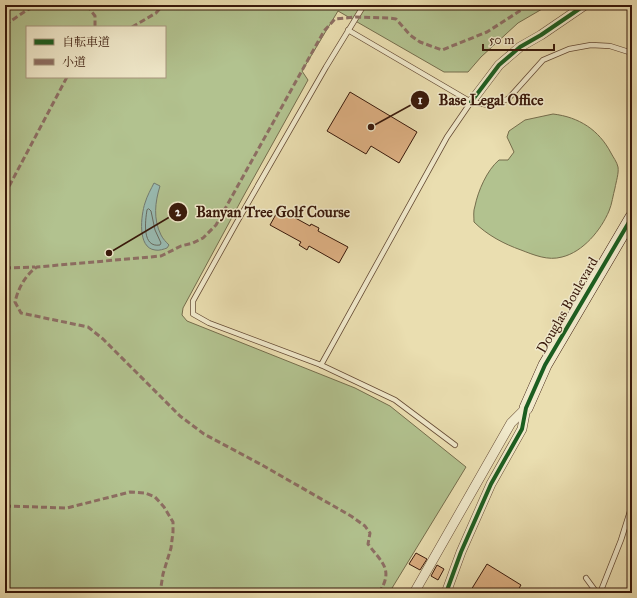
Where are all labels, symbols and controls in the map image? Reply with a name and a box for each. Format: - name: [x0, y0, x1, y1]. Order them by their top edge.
- legend: [26, 26, 166, 78]
- scale bar: [483, 26, 554, 52]
- text: 50 m: [489, 33, 514, 47]
- text: 自転車道: [62, 35, 110, 49]
- text: 小道: [62, 55, 86, 69]
- callout: Base Legal Office: [410, 86, 551, 113]
- text: Base Legal Office: [438, 91, 544, 110]
- text: 1: [418, 93, 423, 107]
- callout: Banyan Tree Golf Course: [168, 198, 358, 225]
- text: Banyan Tree Golf Course: [196, 203, 351, 222]
- text: 2: [175, 205, 182, 219]
- street label: Douglas Boulevard: [533, 254, 602, 356]

